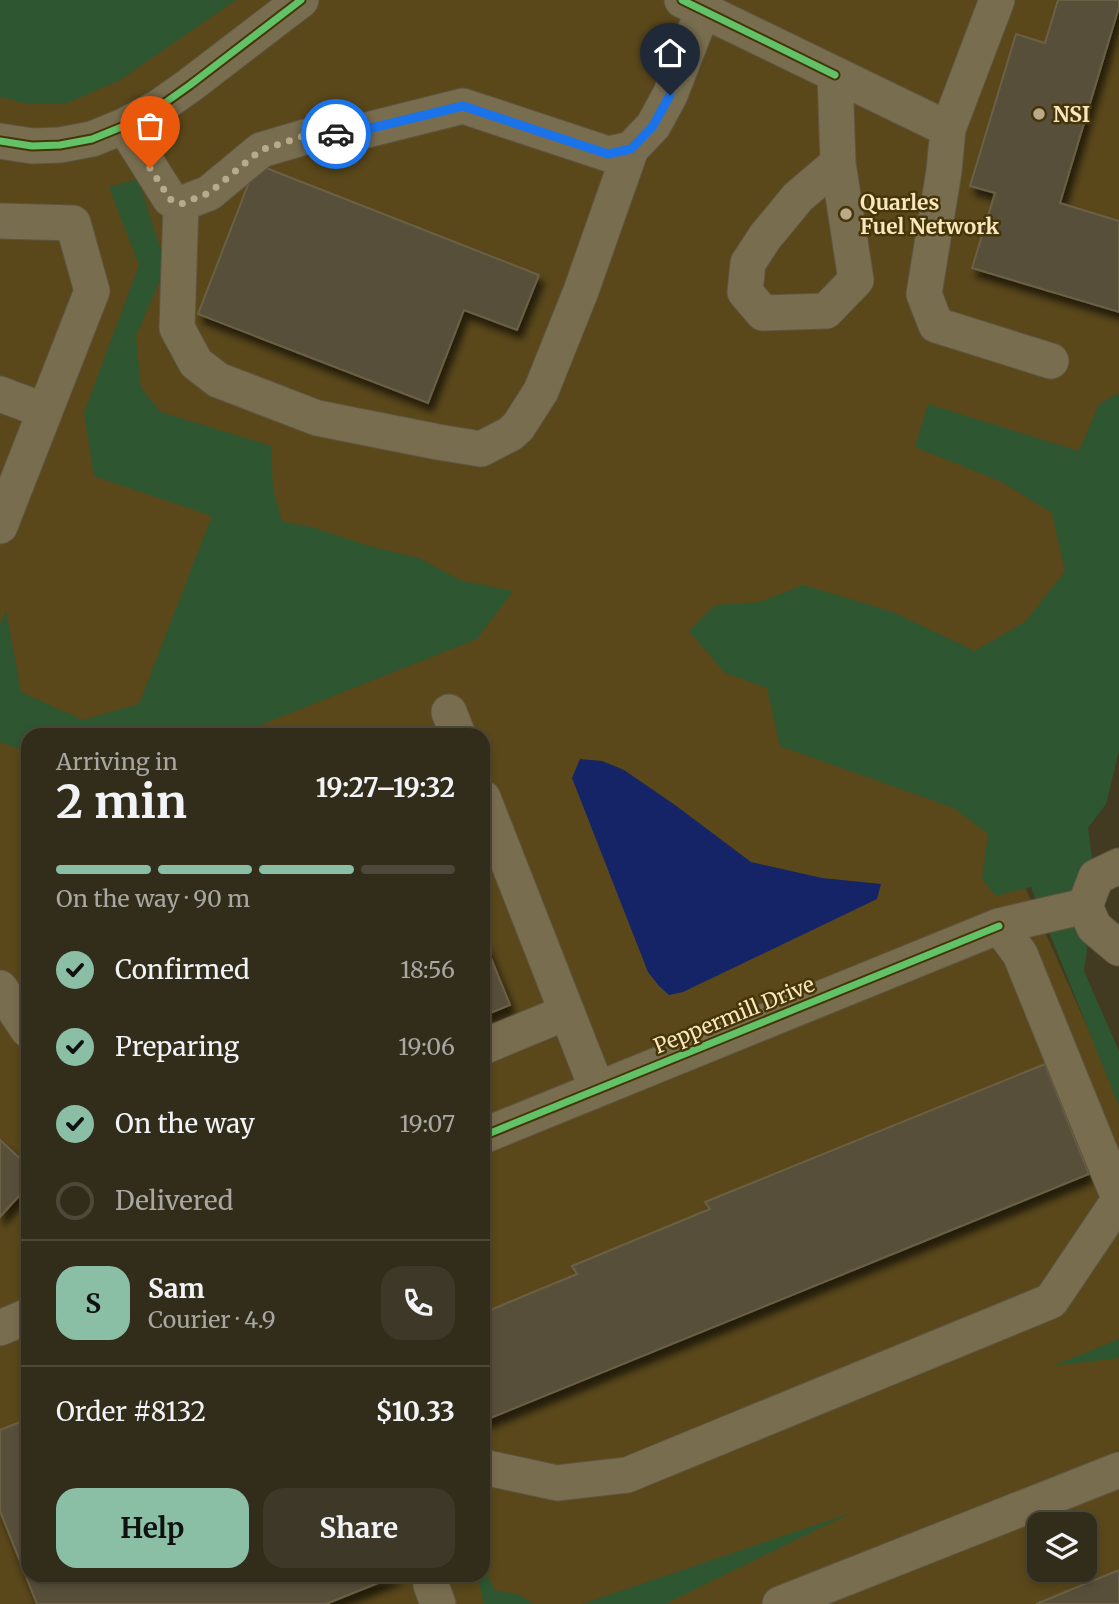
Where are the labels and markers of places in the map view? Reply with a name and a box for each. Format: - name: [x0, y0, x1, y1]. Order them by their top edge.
- pin: [640, 23, 700, 95]
- pin: [120, 96, 180, 168]
- place label: NSI: [1053, 101, 1090, 128]
- marker: NSI: [1031, 106, 1047, 122]
- place label: Quarles Fuel Network: [860, 189, 999, 240]
- marker: Quarles Fuel Network: [838, 206, 854, 222]

